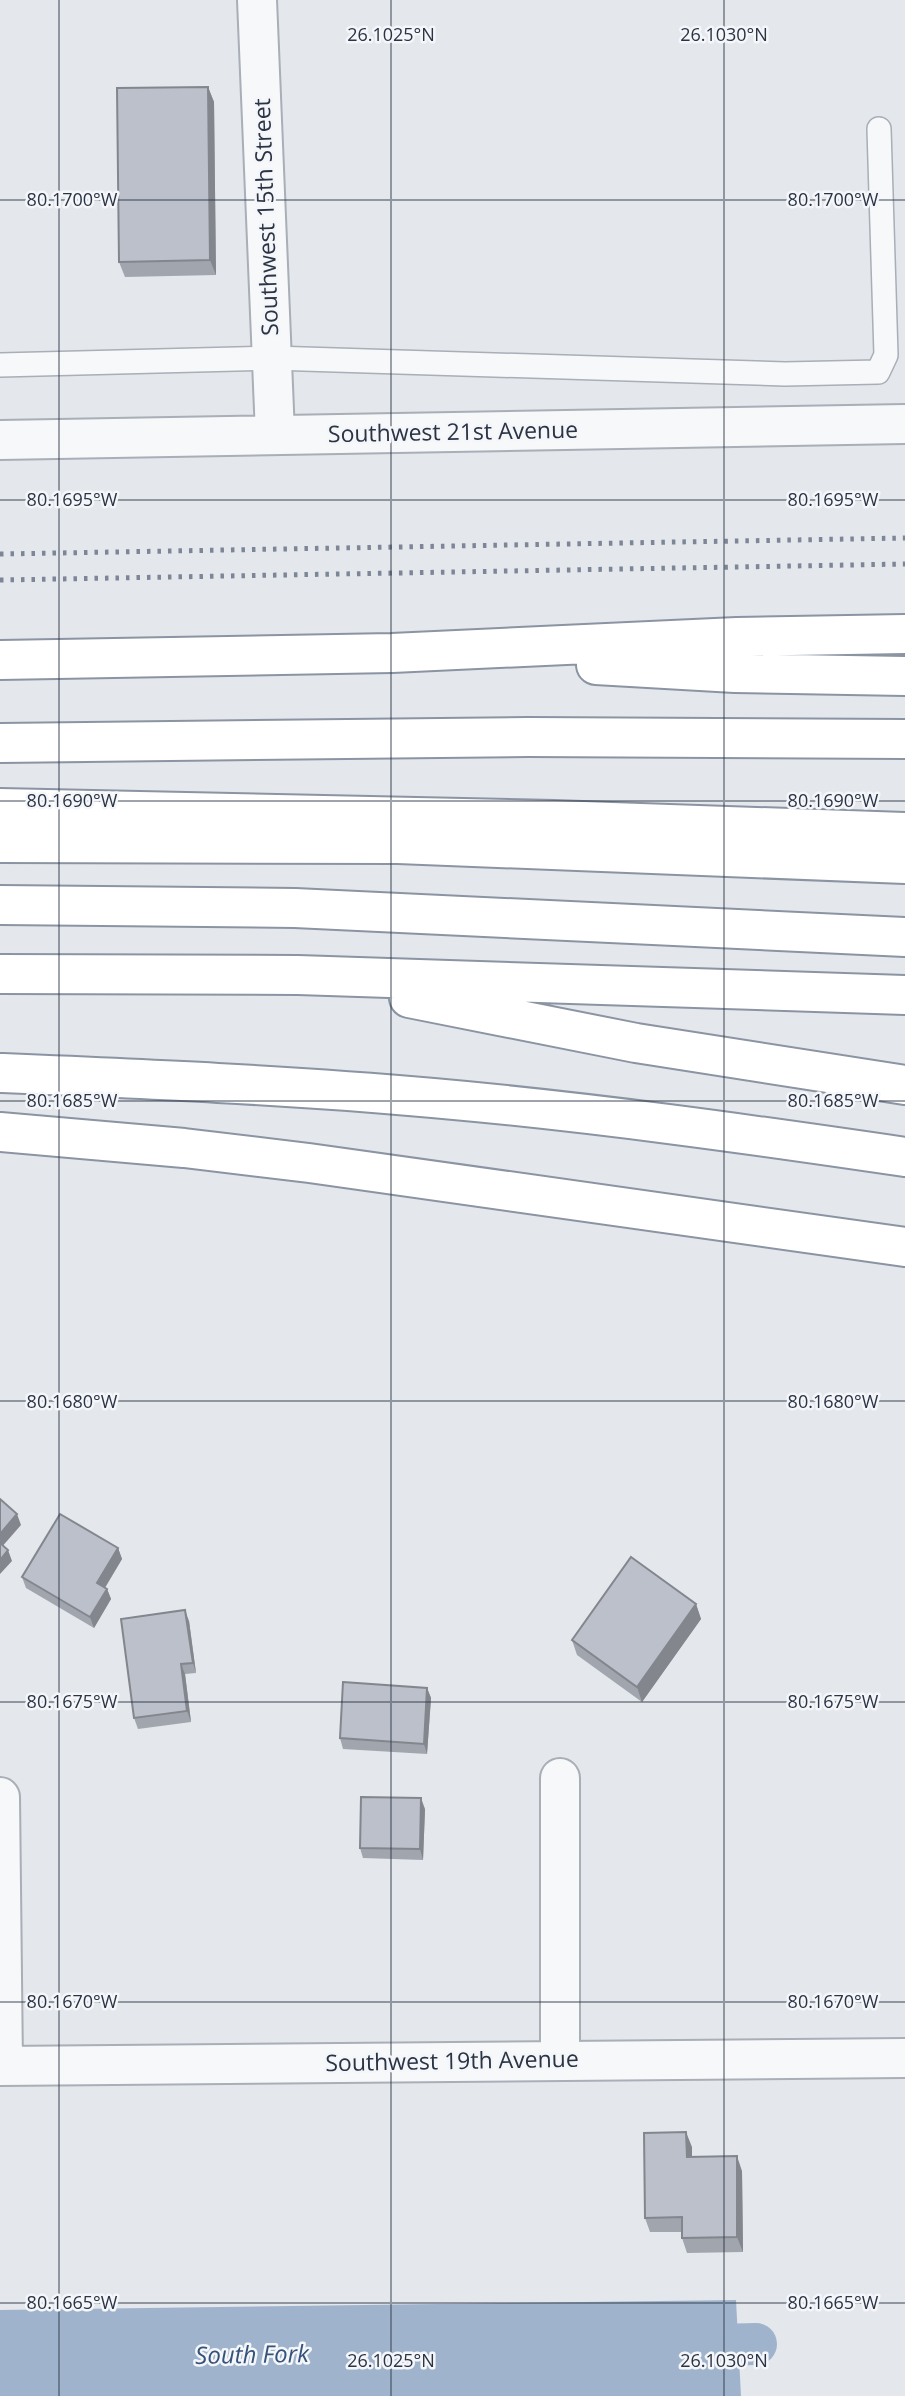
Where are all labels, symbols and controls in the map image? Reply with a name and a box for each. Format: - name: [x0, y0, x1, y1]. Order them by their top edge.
- text: 26.1025°N: [347, 22, 435, 46]
- text: 26.1030°N: [680, 22, 768, 46]
- street label: Southwest 15th Street: [245, 98, 285, 336]
- text: 80.1700°W: [27, 187, 118, 211]
- text: 80.1700°W: [788, 187, 879, 211]
- street label: Southwest 21st Avenue: [328, 413, 578, 449]
- text: 80.1695°W: [27, 487, 118, 511]
- text: 80.1695°W: [788, 487, 879, 511]
- text: 80.1690°W: [27, 788, 118, 812]
- text: 80.1690°W: [788, 788, 879, 812]
- text: 80.1685°W: [27, 1088, 118, 1112]
- text: 80.1685°W: [788, 1088, 879, 1112]
- text: 80.1680°W: [27, 1389, 118, 1413]
- text: 80.1680°W: [788, 1389, 879, 1413]
- text: 80.1675°W: [27, 1689, 118, 1713]
- text: 80.1675°W: [788, 1689, 879, 1713]
- text: 80.1670°W: [27, 1989, 118, 2013]
- text: 80.1670°W: [788, 1989, 879, 2013]
- street label: Southwest 19th Avenue: [325, 2042, 579, 2078]
- text: 80.1665°W: [27, 2290, 118, 2314]
- text: 80.1665°W: [788, 2290, 879, 2314]
- water label: South Fork: [195, 2336, 310, 2371]
- text: 26.1025°N: [347, 2348, 435, 2372]
- text: 26.1030°N: [680, 2348, 768, 2372]

